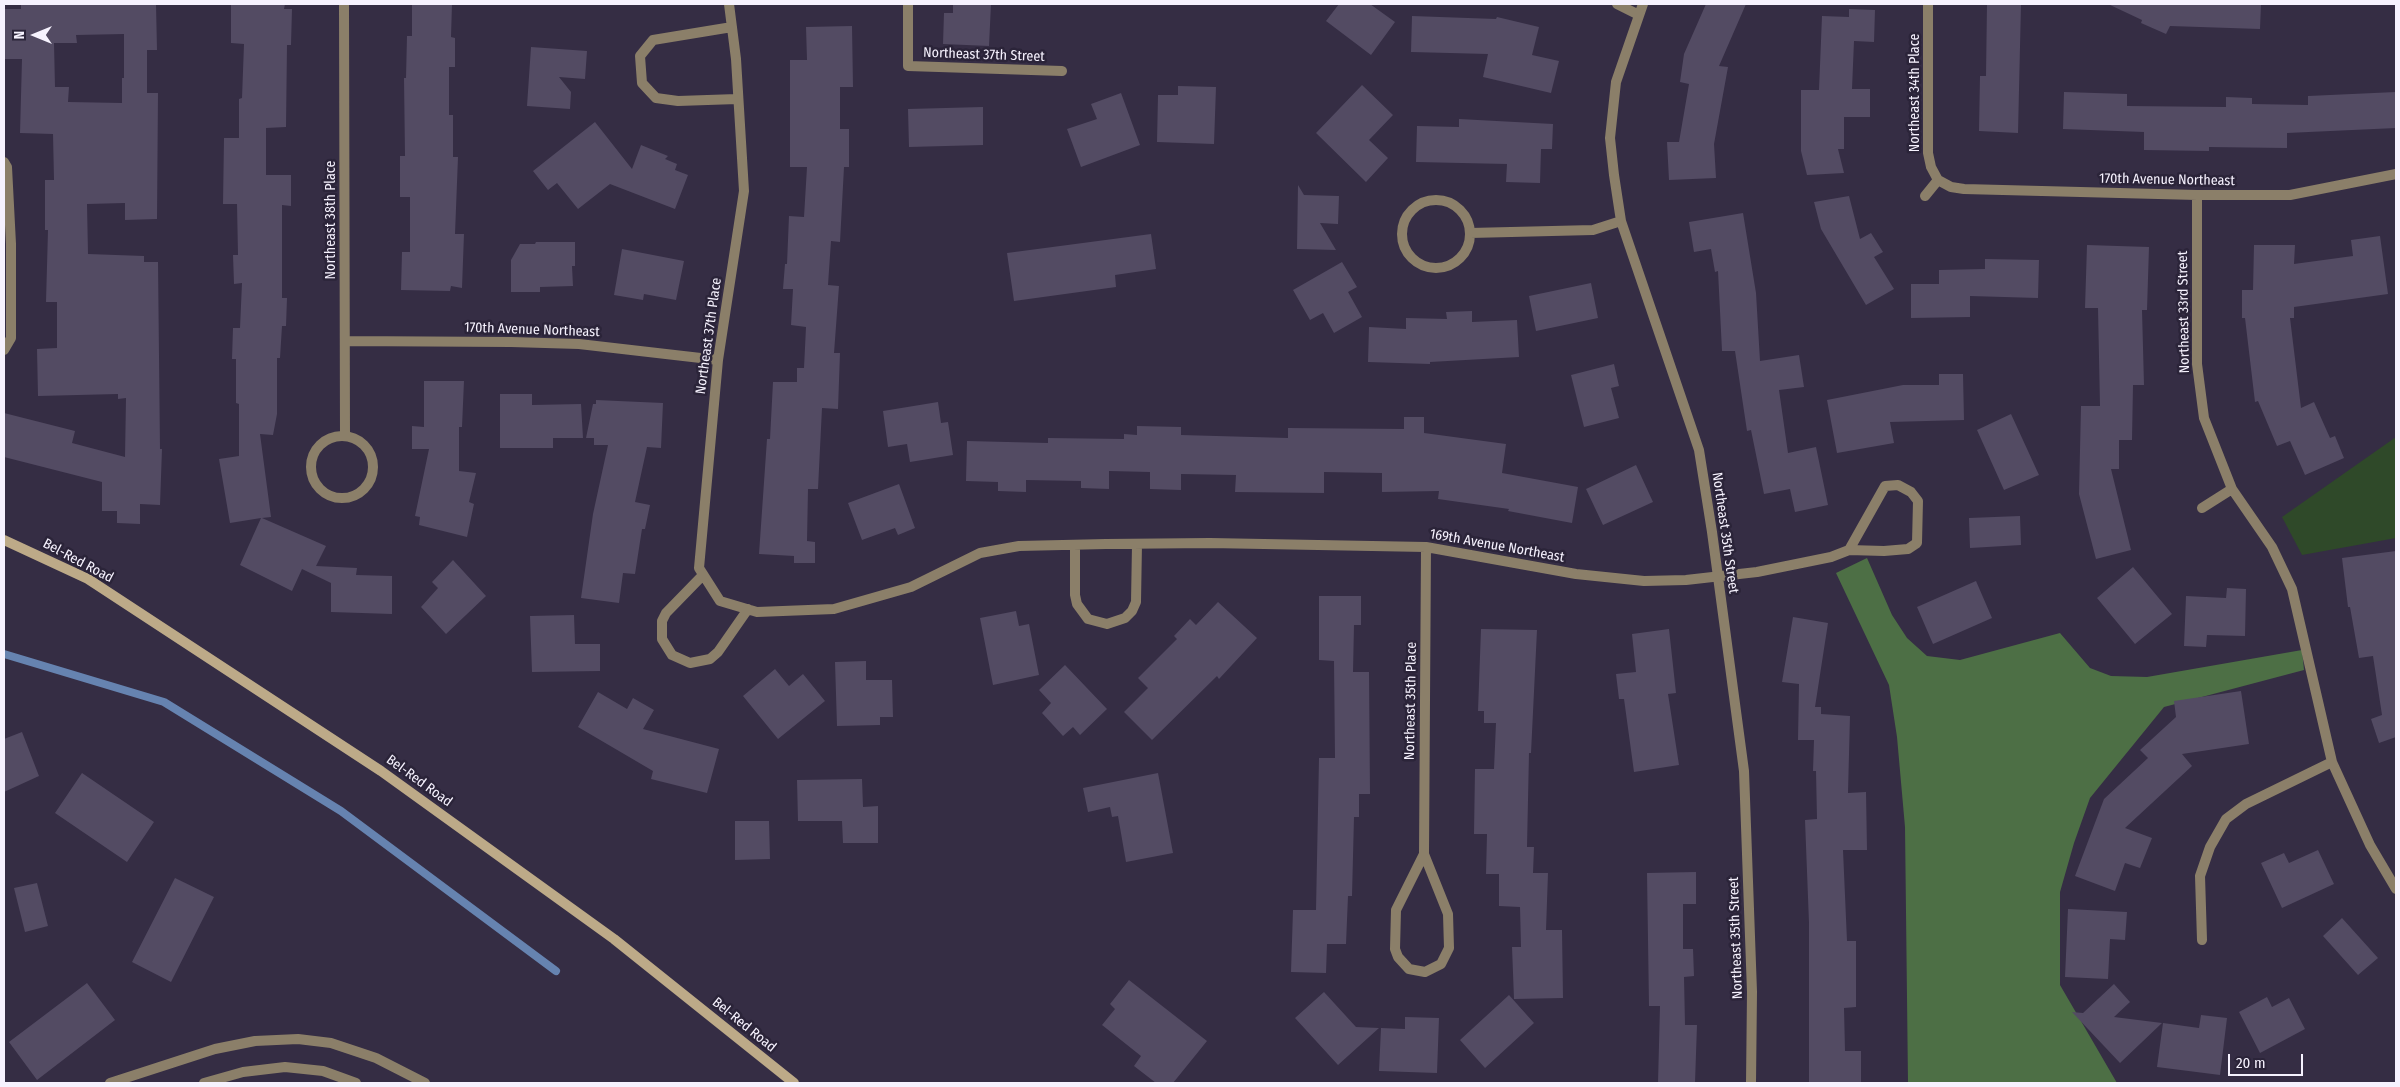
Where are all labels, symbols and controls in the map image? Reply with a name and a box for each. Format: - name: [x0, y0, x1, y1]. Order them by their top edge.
- north arrow: [10, 10, 60, 60]
- text: N: [11, 31, 28, 39]
- street label: Northeast 34th Place: [1907, 34, 1923, 152]
- street label: Northeast 37th Street: [923, 44, 1045, 66]
- street label: Northeast 38th Place: [323, 161, 339, 279]
- street label: 170th Avenue Northeast: [2099, 170, 2235, 190]
- street label: Northeast 33rd Street: [2175, 251, 2193, 373]
- street label: Northeast 37th Place: [693, 277, 725, 395]
- street label: 170th Avenue Northeast: [464, 319, 600, 341]
- street label: Northeast 35th Street: [1708, 471, 1742, 595]
- street label: 169th Avenue Northeast: [1428, 526, 1566, 566]
- street label: Bel-Red Road: [40, 535, 116, 587]
- street label: Northeast 35th Place: [1402, 642, 1420, 760]
- street label: Bel-Red Road: [383, 751, 455, 811]
- street label: Northeast 35th Street: [1725, 877, 1747, 999]
- street label: Bel-Red Road: [709, 994, 779, 1056]
- scale bar: [2230, 1044, 2305, 1076]
- text: 20 m: [2236, 1054, 2266, 1072]

